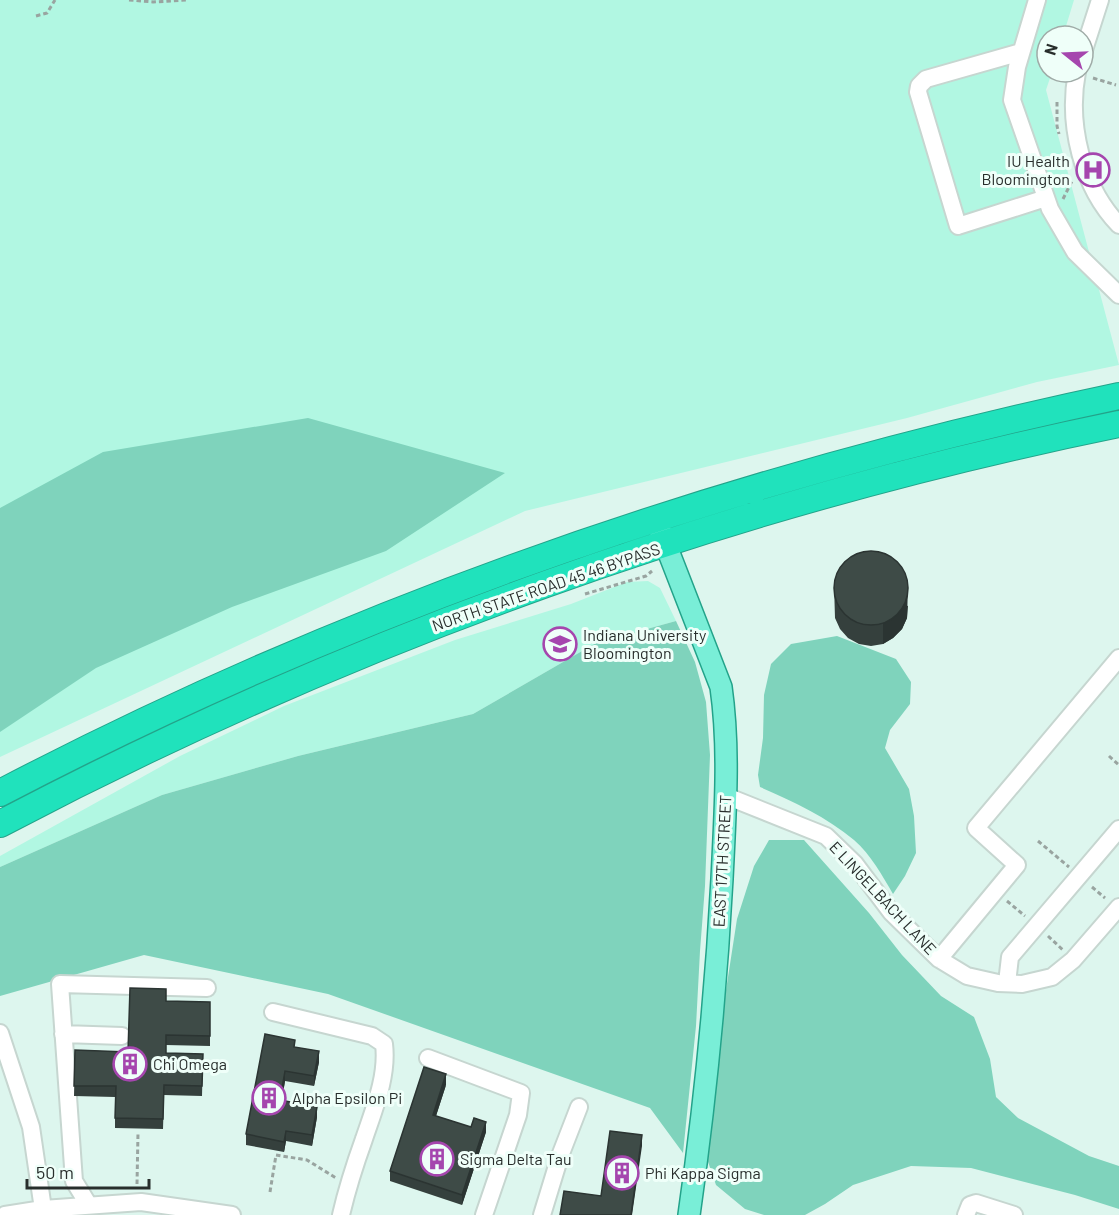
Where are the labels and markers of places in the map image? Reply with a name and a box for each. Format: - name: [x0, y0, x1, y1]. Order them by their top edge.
- place label: IU Health Bloomington: [981, 151, 1070, 188]
- hospital icon: IU Health Bloomington: [1075, 152, 1111, 188]
- place label: Indiana University Bloomington: [583, 625, 707, 662]
- school or university icon: Indiana University Bloomington: [542, 626, 578, 662]
- building icon: Chi Omega: [112, 1046, 148, 1082]
- place label: Chi Omega: [153, 1054, 227, 1073]
- building icon: Alpha Epsilon Pi: [251, 1080, 287, 1116]
- place label: Alpha Epsilon Pi: [292, 1088, 402, 1107]
- building icon: Sigma Delta Tau: [419, 1141, 455, 1177]
- place label: Sigma Delta Tau: [460, 1149, 572, 1168]
- building icon: Phi Kappa Sigma: [604, 1155, 640, 1191]
- place label: Phi Kappa Sigma: [645, 1163, 761, 1182]

